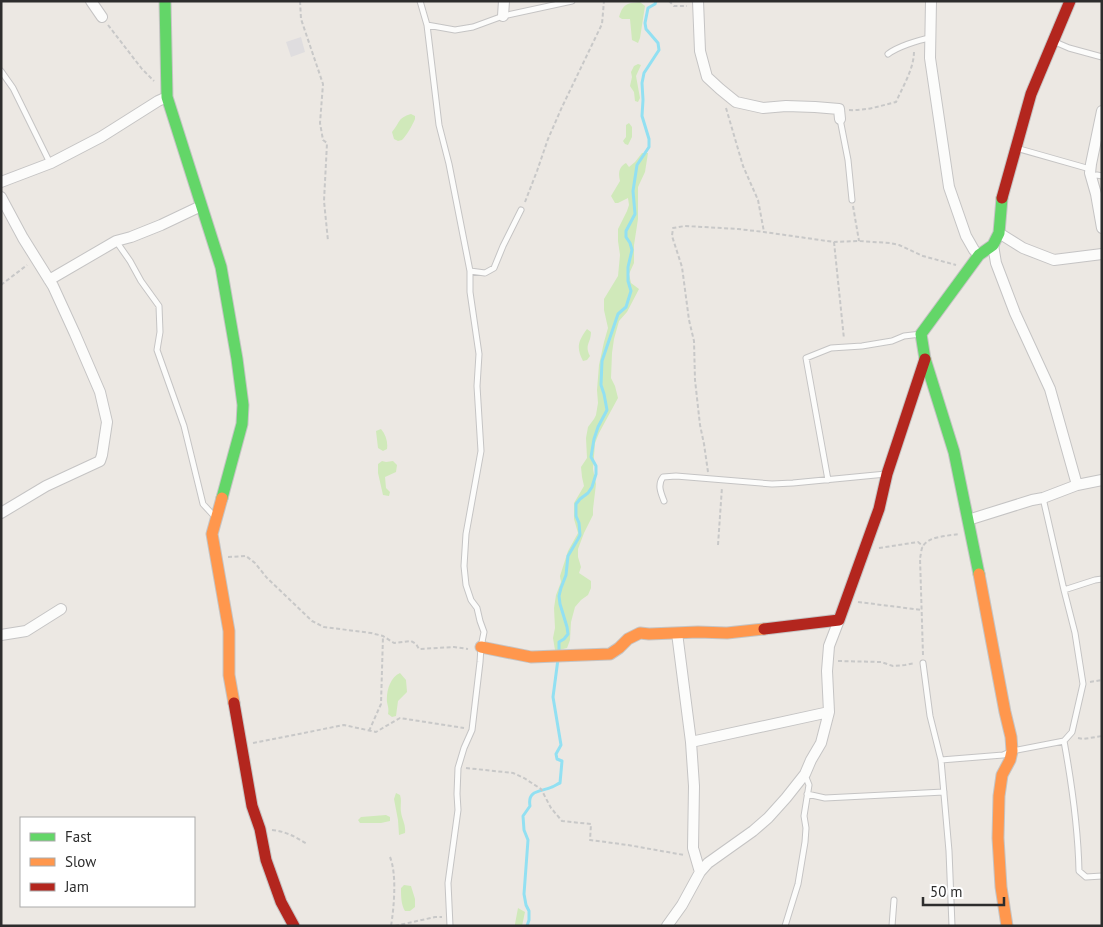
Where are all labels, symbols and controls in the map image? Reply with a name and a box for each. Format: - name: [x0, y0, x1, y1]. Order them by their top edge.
- legend: [20, 817, 195, 907]
- text: Fast: [65, 827, 92, 846]
- text: Slow: [65, 852, 96, 871]
- scale bar: [923, 874, 1004, 906]
- text: Jam: [64, 877, 89, 896]
- text: 50 m: [930, 882, 963, 901]

